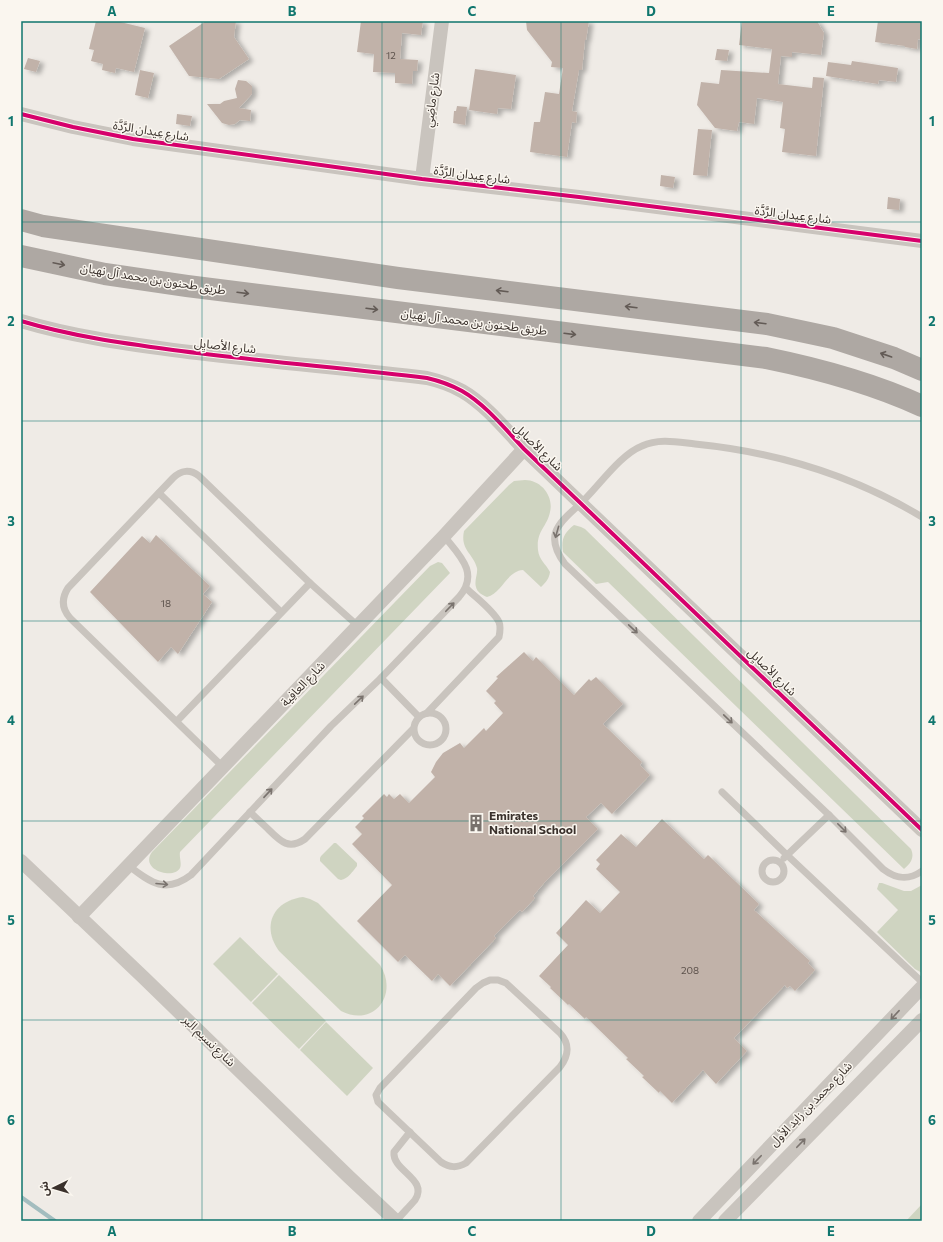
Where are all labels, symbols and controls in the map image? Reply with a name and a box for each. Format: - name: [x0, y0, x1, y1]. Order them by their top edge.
- text: A: [107, 3, 117, 19]
- text: B: [288, 3, 297, 19]
- text: C: [468, 3, 477, 19]
- text: D: [646, 3, 656, 19]
- text: E: [827, 3, 835, 19]
- house number: 12: [386, 49, 396, 61]
- street label: شارع ماضِي: [421, 72, 445, 129]
- text: 1: [8, 113, 14, 129]
- text: 1: [929, 113, 935, 129]
- street label: شارع عِيدان الرَّدَّة: [112, 117, 190, 146]
- street label: شارع عِيدان الرَّدَّة: [433, 162, 511, 189]
- street label: شارع عِيدان الرَّدَّة: [754, 202, 832, 229]
- one-way arrow: [52, 260, 65, 268]
- street label: طريق طحنون بن محمد آل نهيان: [79, 260, 227, 298]
- one-way arrow: [496, 287, 509, 295]
- one-way arrow: [236, 289, 249, 297]
- one-way arrow: [625, 303, 638, 311]
- one-way arrow: [365, 305, 378, 313]
- street label: طريق طحنون بن محمد آل نهيان: [400, 305, 548, 339]
- text: 2: [7, 313, 15, 329]
- text: 2: [928, 313, 936, 329]
- one-way arrow: [754, 319, 767, 327]
- one-way arrow: [563, 330, 576, 338]
- street label: شارع الأصايِل: [193, 335, 257, 358]
- one-way arrow: [880, 351, 892, 359]
- street label: شارع الأصايِل: [509, 420, 566, 475]
- text: 3: [7, 513, 15, 529]
- text: 3: [928, 513, 936, 529]
- one-way arrow: [553, 525, 560, 538]
- house number: 18: [161, 597, 171, 609]
- one-way arrow: [445, 602, 455, 612]
- one-way arrow: [628, 625, 638, 634]
- street label: شارع الأصايِل: [743, 645, 800, 700]
- street label: شارع العافِية: [277, 658, 329, 711]
- one-way arrow: [354, 695, 364, 705]
- text: 4: [7, 712, 15, 728]
- text: 4: [928, 712, 936, 728]
- one-way arrow: [723, 714, 733, 724]
- one-way arrow: [263, 788, 273, 798]
- place label: Emirates National School: [489, 808, 576, 836]
- building icon: Emirates National School: [466, 813, 486, 833]
- one-way arrow: [837, 823, 847, 833]
- one-way arrow: [156, 881, 169, 888]
- text: 5: [7, 912, 15, 928]
- text: 5: [928, 912, 936, 928]
- house number: 208: [681, 964, 699, 976]
- one-way arrow: [890, 1010, 900, 1020]
- street label: شارع نسيم البر: [178, 1011, 239, 1071]
- street label: شارع محمد بن زايد الأول: [766, 1058, 856, 1151]
- text: 6: [7, 1112, 15, 1128]
- text: 6: [928, 1112, 936, 1128]
- one-way arrow: [796, 1138, 806, 1148]
- one-way arrow: [752, 1155, 762, 1165]
- north arrow: [34, 1168, 74, 1208]
- text: ش: [36, 1181, 52, 1197]
- text: A: [107, 1223, 117, 1239]
- text: B: [288, 1223, 297, 1239]
- text: C: [468, 1223, 477, 1239]
- text: D: [646, 1223, 656, 1239]
- text: E: [827, 1223, 835, 1239]

